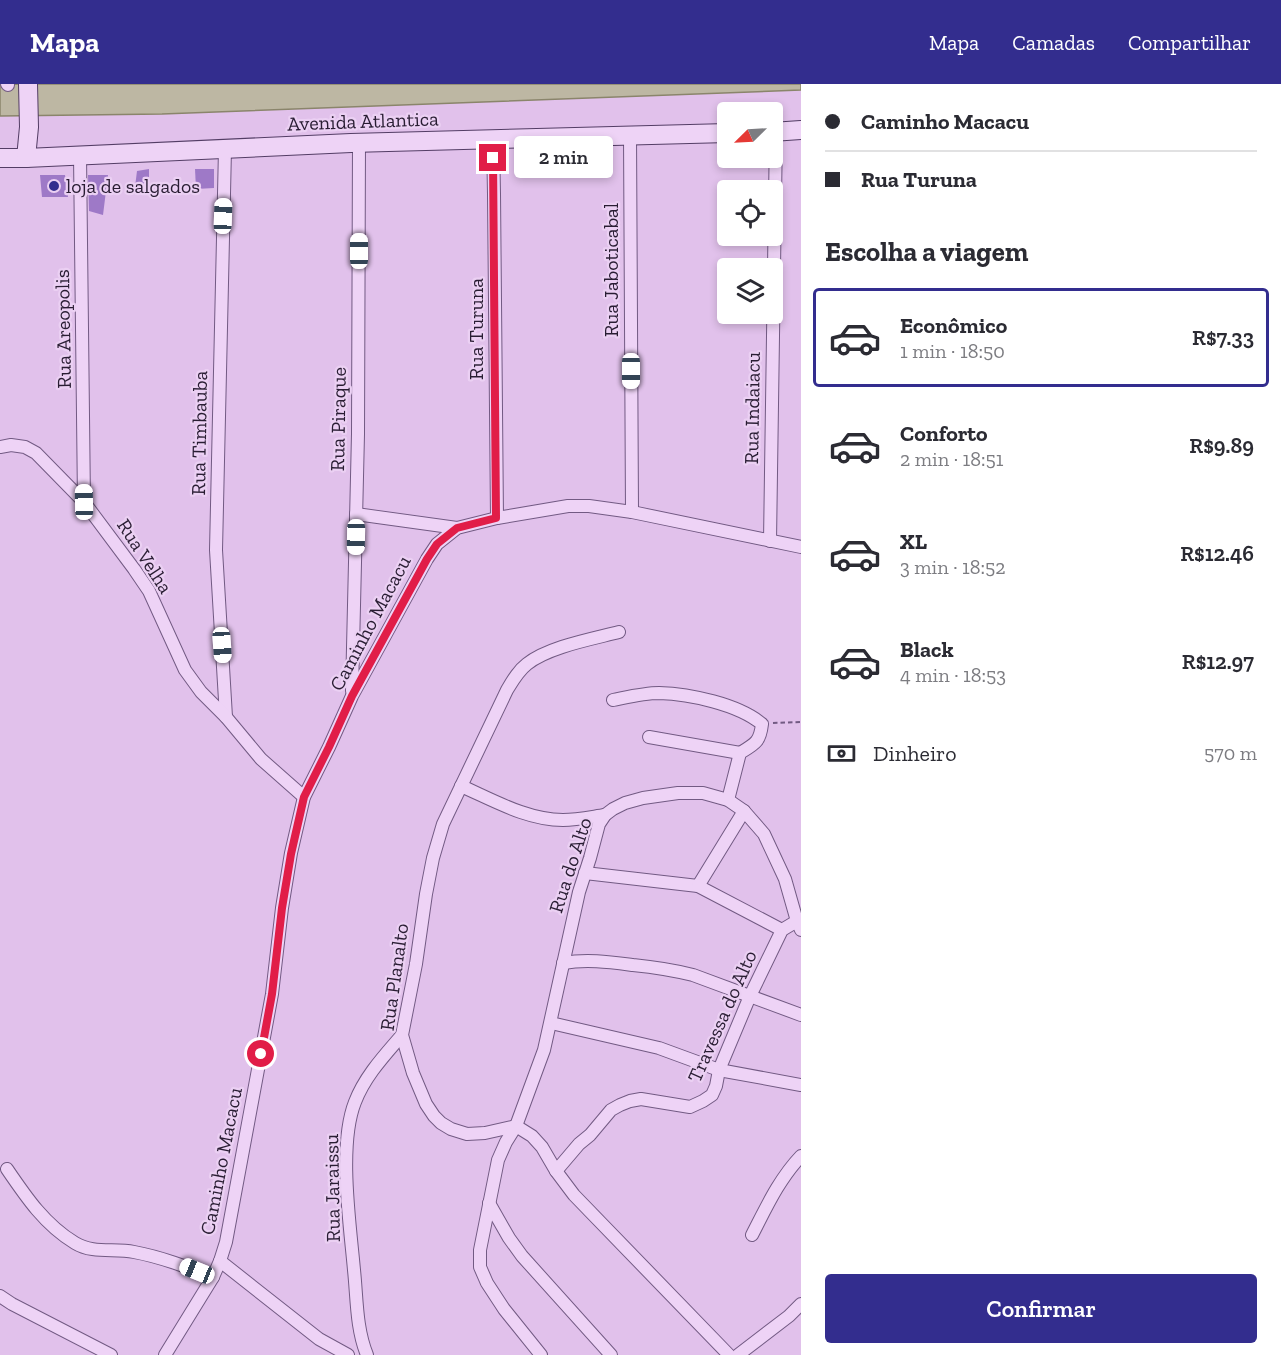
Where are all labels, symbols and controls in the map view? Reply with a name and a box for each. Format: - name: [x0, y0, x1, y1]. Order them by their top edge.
- text: Mapa: [30, 26, 99, 59]
- text: Mapa: [929, 30, 979, 55]
- text: Camadas: [1012, 30, 1095, 55]
- text: Compartilhar: [1128, 30, 1251, 55]
- north arrow: [717, 102, 783, 168]
- map controls: [717, 102, 783, 324]
- street label: Avenida Atlantica: [287, 106, 439, 136]
- text: Caminho Macacu: [861, 108, 1029, 135]
- callout: 2 min: [514, 137, 613, 179]
- route end: [479, 144, 506, 171]
- text: 2 min: [539, 145, 588, 169]
- text: Rua Turuna: [861, 166, 977, 193]
- place label: loja de salgados: [66, 174, 200, 198]
- marker: loja de salgados: [47, 179, 61, 193]
- button: locate: [717, 180, 783, 246]
- car: [213, 198, 233, 234]
- street label: Rua Jaboticabal: [599, 203, 623, 337]
- car: [350, 233, 368, 269]
- text: Escolha a viagem: [825, 236, 1028, 268]
- button: layers: [717, 258, 783, 324]
- street label: Rua Areopolis: [50, 269, 76, 389]
- street label: Rua Turuna: [464, 278, 488, 380]
- icon: car: [828, 311, 882, 365]
- text: Econômico: [900, 312, 1007, 339]
- text: R$7.33: [1192, 324, 1254, 351]
- text: 1 min · 18:50: [900, 339, 1005, 363]
- street label: Rua Indaiacu: [739, 352, 765, 464]
- car: [622, 353, 640, 389]
- street label: Rua Piraque: [325, 367, 351, 471]
- street label: Rua Timbauba: [186, 370, 212, 495]
- icon: car: [828, 419, 882, 473]
- text: Conforto: [900, 420, 988, 447]
- text: R$9.89: [1189, 432, 1254, 459]
- text: 2 min · 18:51: [900, 447, 1004, 471]
- car: [75, 484, 93, 520]
- street label: Rua Velha: [112, 514, 178, 598]
- car: [347, 519, 365, 555]
- icon: car: [828, 527, 882, 581]
- text: XL: [900, 528, 927, 555]
- text: R$12.46: [1180, 540, 1254, 567]
- street label: Caminho Macacu: [324, 551, 416, 695]
- text: 3 min · 18:52: [900, 555, 1006, 579]
- car: [212, 626, 232, 664]
- icon: car: [828, 635, 882, 689]
- text: Black: [900, 636, 954, 663]
- text: R$12.97: [1182, 648, 1254, 675]
- text: 4 min · 18:53: [900, 663, 1006, 687]
- icon: cash: [825, 737, 858, 770]
- text: Dinheiro: [873, 740, 957, 767]
- text: 570 m: [1204, 741, 1257, 765]
- street label: Rua do Alto: [543, 814, 597, 916]
- street label: Rua Planalto: [375, 922, 413, 1032]
- street label: Travessa do Alto: [682, 946, 762, 1086]
- route start: [247, 1040, 274, 1067]
- street label: Caminho Macacu: [195, 1085, 247, 1237]
- street label: Rua Jaraissu: [319, 1134, 345, 1242]
- car: [177, 1256, 217, 1286]
- button: Confirmar: [825, 1274, 1257, 1343]

